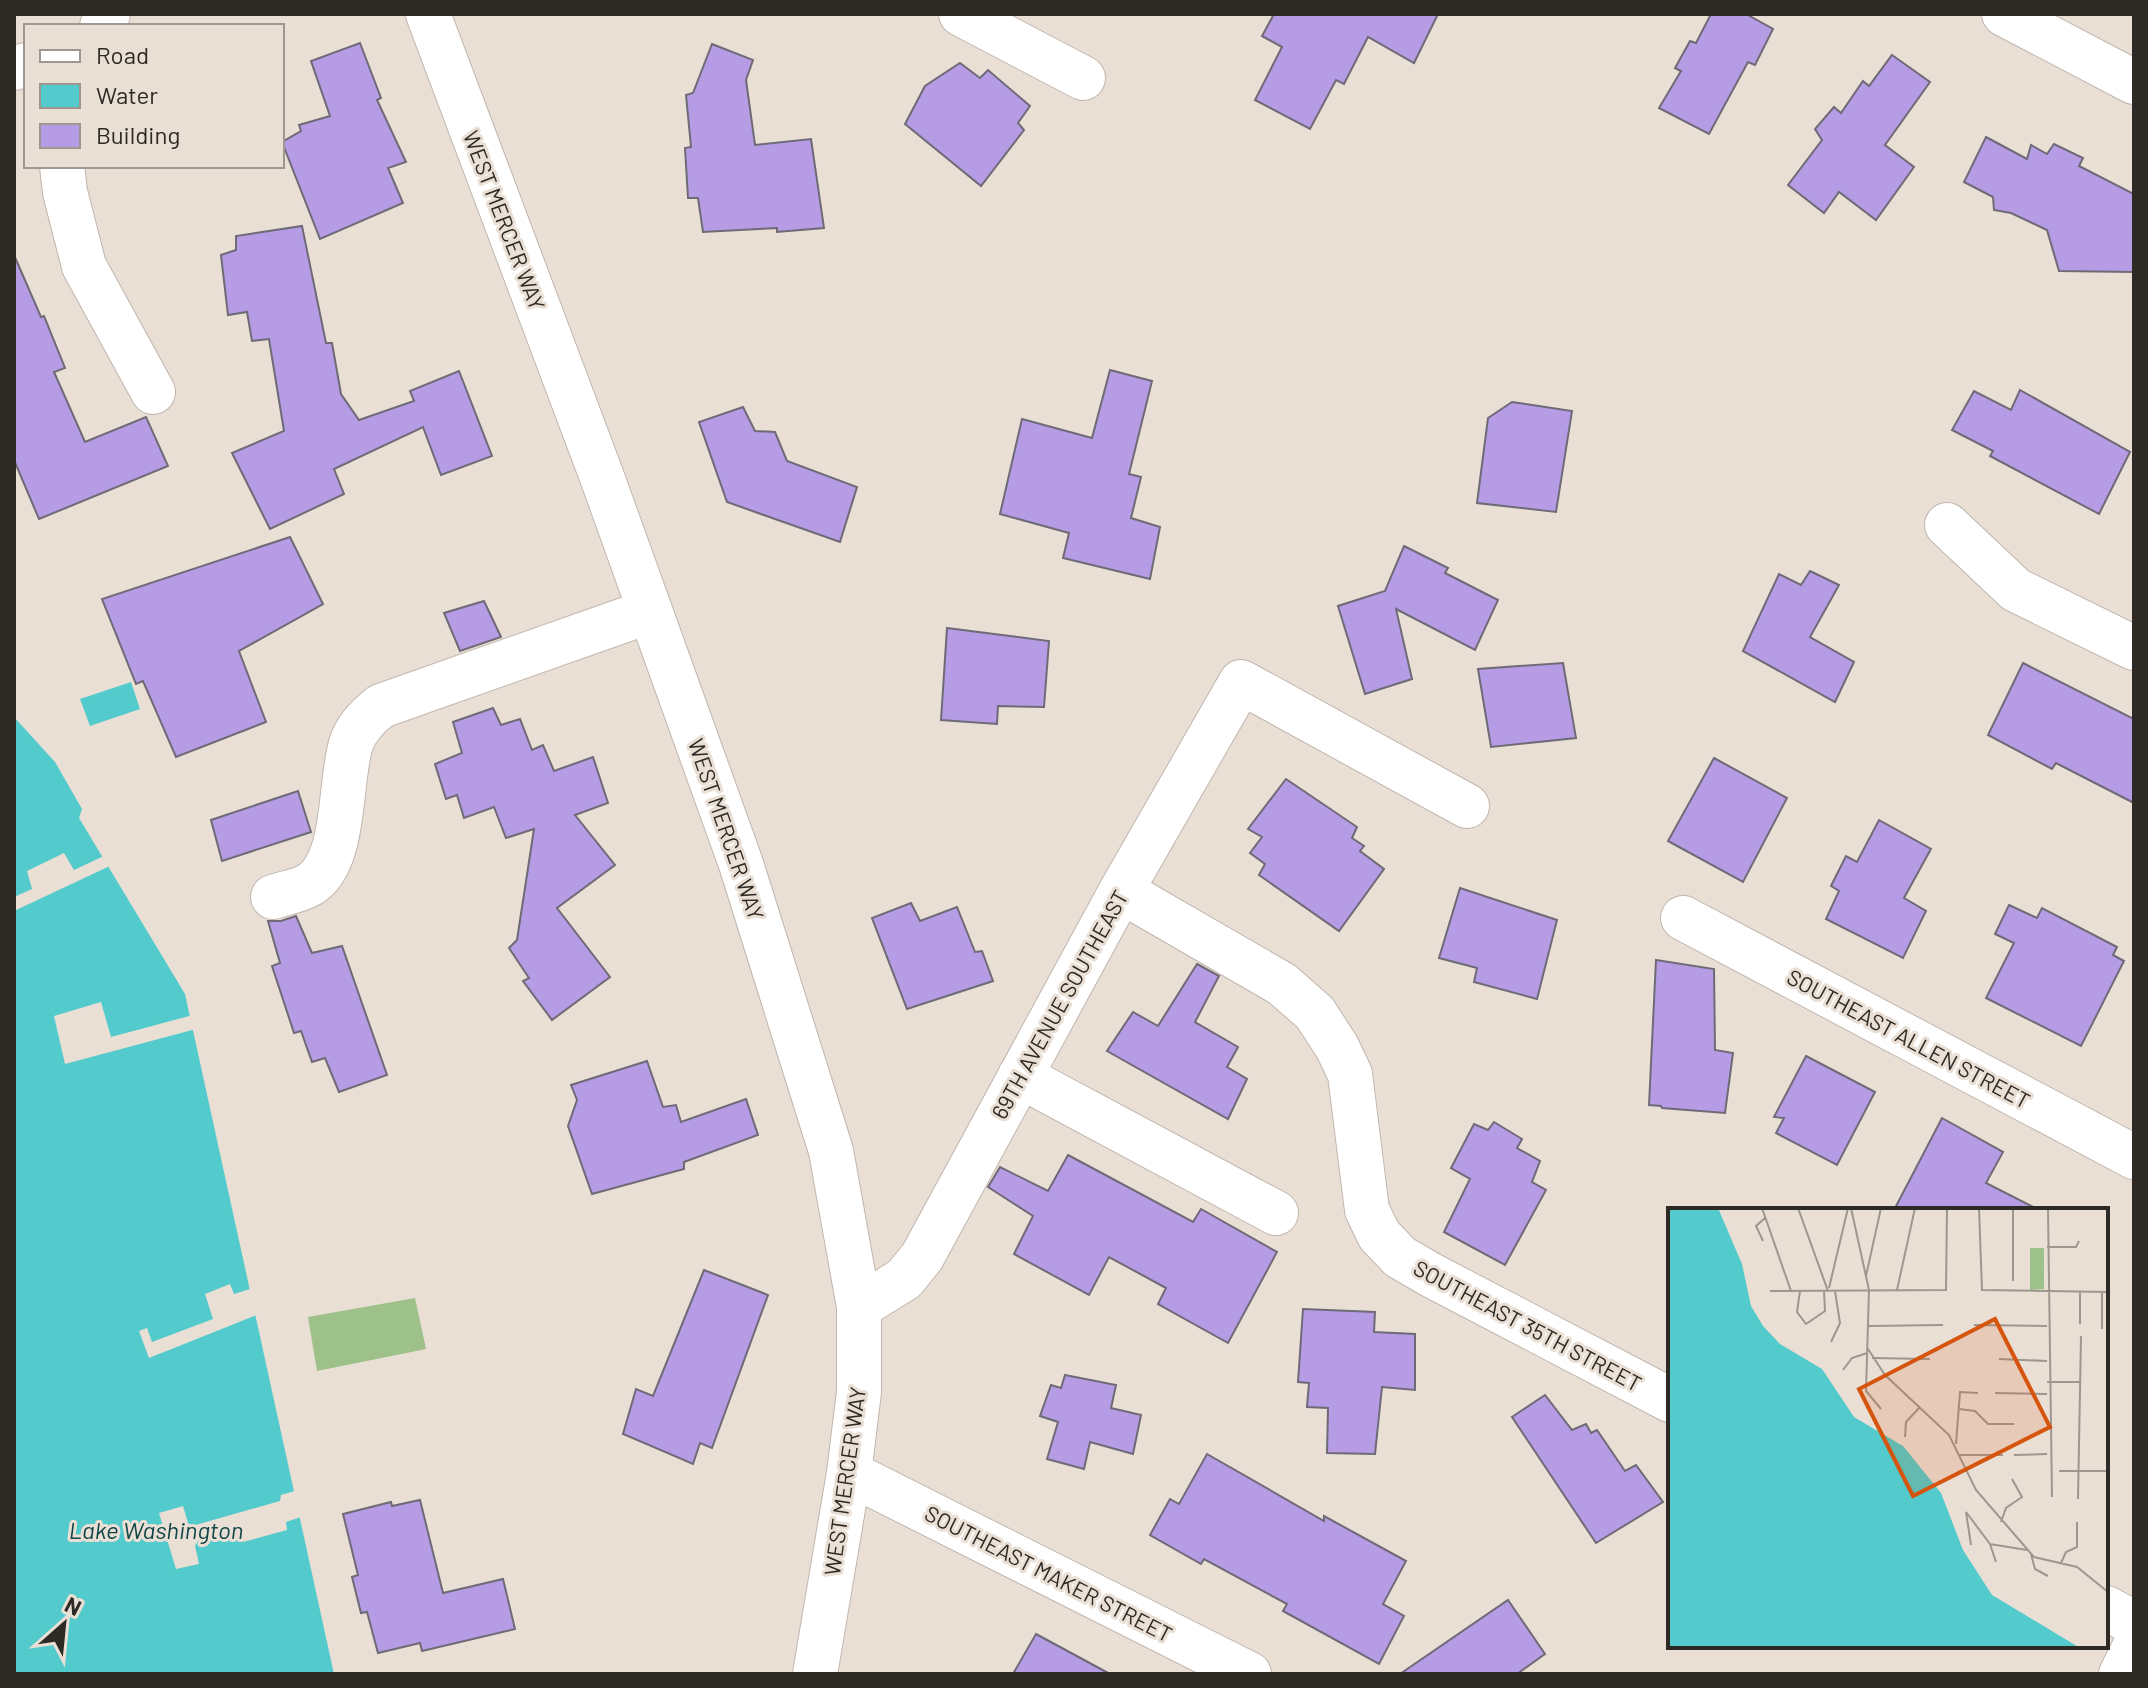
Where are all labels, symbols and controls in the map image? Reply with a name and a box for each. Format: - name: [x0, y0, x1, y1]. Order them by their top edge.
- legend: [24, 24, 284, 168]
- text: Road: [96, 40, 149, 69]
- text: Water: [96, 80, 158, 109]
- text: Building: [96, 120, 180, 149]
- street label: WEST MERCER WAY: [459, 127, 551, 313]
- street label: WEST MERCER WAY: [684, 735, 770, 923]
- street label: 69TH AVENUE SOUTHEAST: [985, 885, 1133, 1123]
- street label: SOUTHEAST ALLEN STREET: [1783, 963, 2035, 1113]
- inset map: [1668, 1208, 2108, 1648]
- street label: SOUTHEAST 35TH STREET: [1410, 1254, 1646, 1396]
- street label: WEST MERCER WAY: [818, 1385, 870, 1577]
- street label: SOUTHEAST MAKER STREET: [921, 1499, 1177, 1647]
- water label: Lake Washington: [69, 1515, 243, 1544]
- north arrow: [24, 1584, 104, 1664]
- text: N: [61, 1590, 86, 1620]

